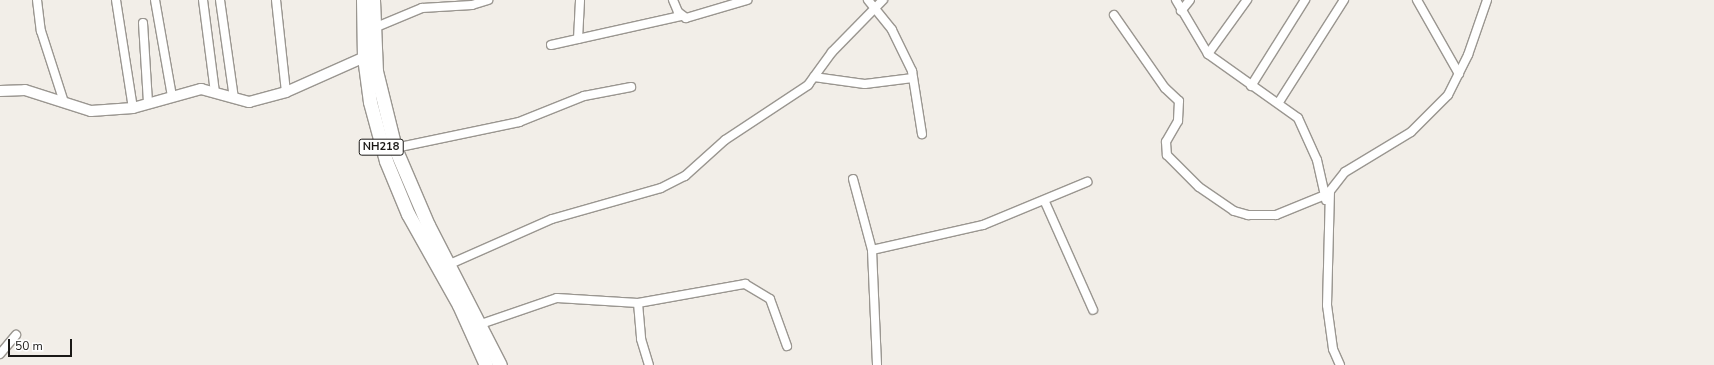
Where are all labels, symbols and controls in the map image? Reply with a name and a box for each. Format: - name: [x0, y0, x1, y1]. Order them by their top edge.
- road number: NH218: [358, 138, 404, 156]
- scale bar: [10, 331, 74, 357]
- text: 50 m: [15, 338, 43, 354]

